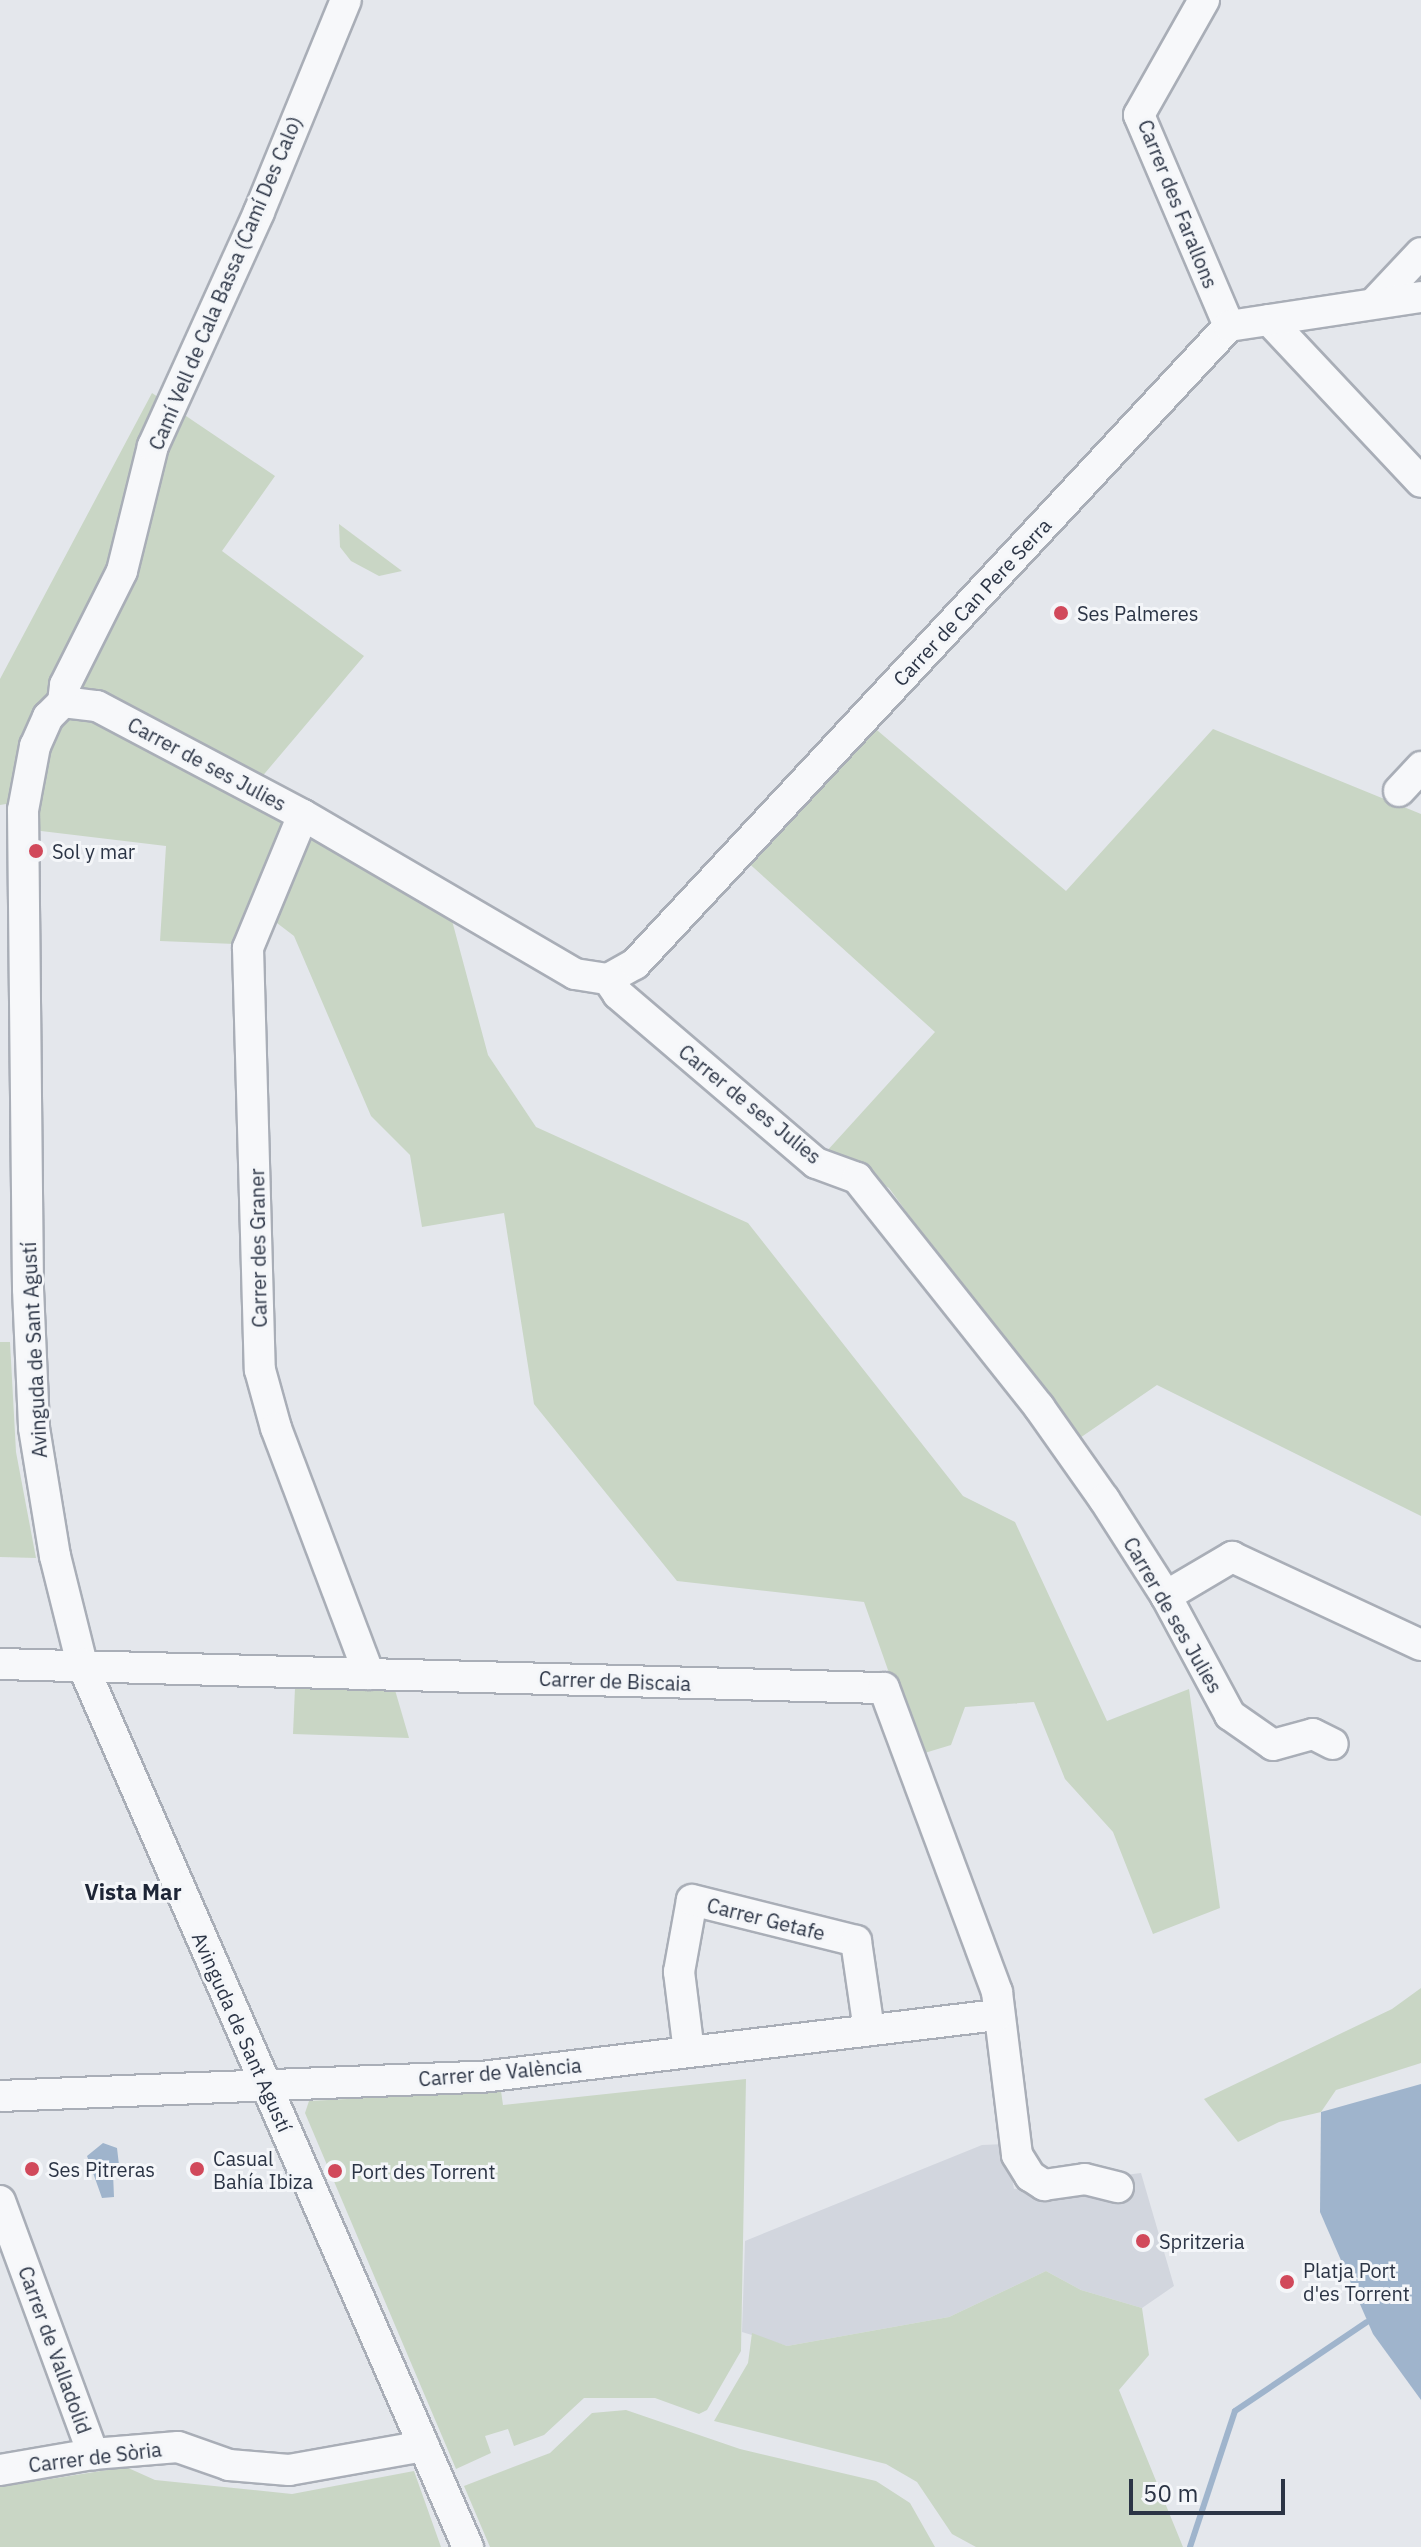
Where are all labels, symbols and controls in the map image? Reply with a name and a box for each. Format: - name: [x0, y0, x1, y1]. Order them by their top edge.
- street label: Camí Vell de Cala Bassa (Camí Des Calo): [144, 112, 306, 454]
- street label: Carrer des Farallons: [1133, 116, 1223, 292]
- street label: Carrer de Can Pere Serra: [888, 513, 1056, 691]
- place label: Ses Palmeres: [1077, 601, 1198, 625]
- marker: Ses Palmeres: [1052, 604, 1070, 622]
- street label: Carrer de ses Julies: [124, 712, 290, 816]
- place label: Sol y mar: [52, 839, 135, 863]
- marker: Sol y mar: [27, 842, 45, 860]
- street label: Carrer de ses Julies: [674, 1039, 826, 1169]
- street label: Carrer des Graner: [245, 1168, 271, 1328]
- street label: Avinguda de Sant Agustí: [16, 1241, 52, 1459]
- street label: Carrer de ses Julies: [1119, 1533, 1227, 1697]
- street label: Carrer de Biscaia: [539, 1666, 691, 1696]
- district label: Vista Mar: [84, 1879, 182, 1905]
- street label: Carrer Getafe: [705, 1893, 827, 1945]
- street label: Avinguda de Sant Agustí: [187, 1928, 297, 2136]
- street label: Carrer de València: [417, 2053, 583, 2091]
- place label: Casual Bahía Ibiza: [213, 2146, 313, 2193]
- place label: Ses Pitreras: [48, 2157, 155, 2181]
- place label: Port des Torrent: [351, 2159, 495, 2183]
- marker: Ses Pitreras: [23, 2160, 41, 2178]
- marker: Casual Bahía Ibiza: [188, 2160, 206, 2178]
- marker: Port des Torrent: [326, 2162, 344, 2180]
- place label: Spritzeria: [1159, 2229, 1245, 2253]
- marker: Spritzeria: [1134, 2232, 1152, 2250]
- place label: Platja Port d'es Torrent: [1303, 2258, 1410, 2305]
- street label: Carrer de Valladolid: [14, 2263, 96, 2437]
- marker: Platja Port d'es Torrent: [1278, 2273, 1296, 2291]
- street label: Carrer de Sòria: [27, 2437, 163, 2477]
- scale bar: [1133, 2463, 1289, 2513]
- text: 50 m: [1143, 2477, 1198, 2509]

